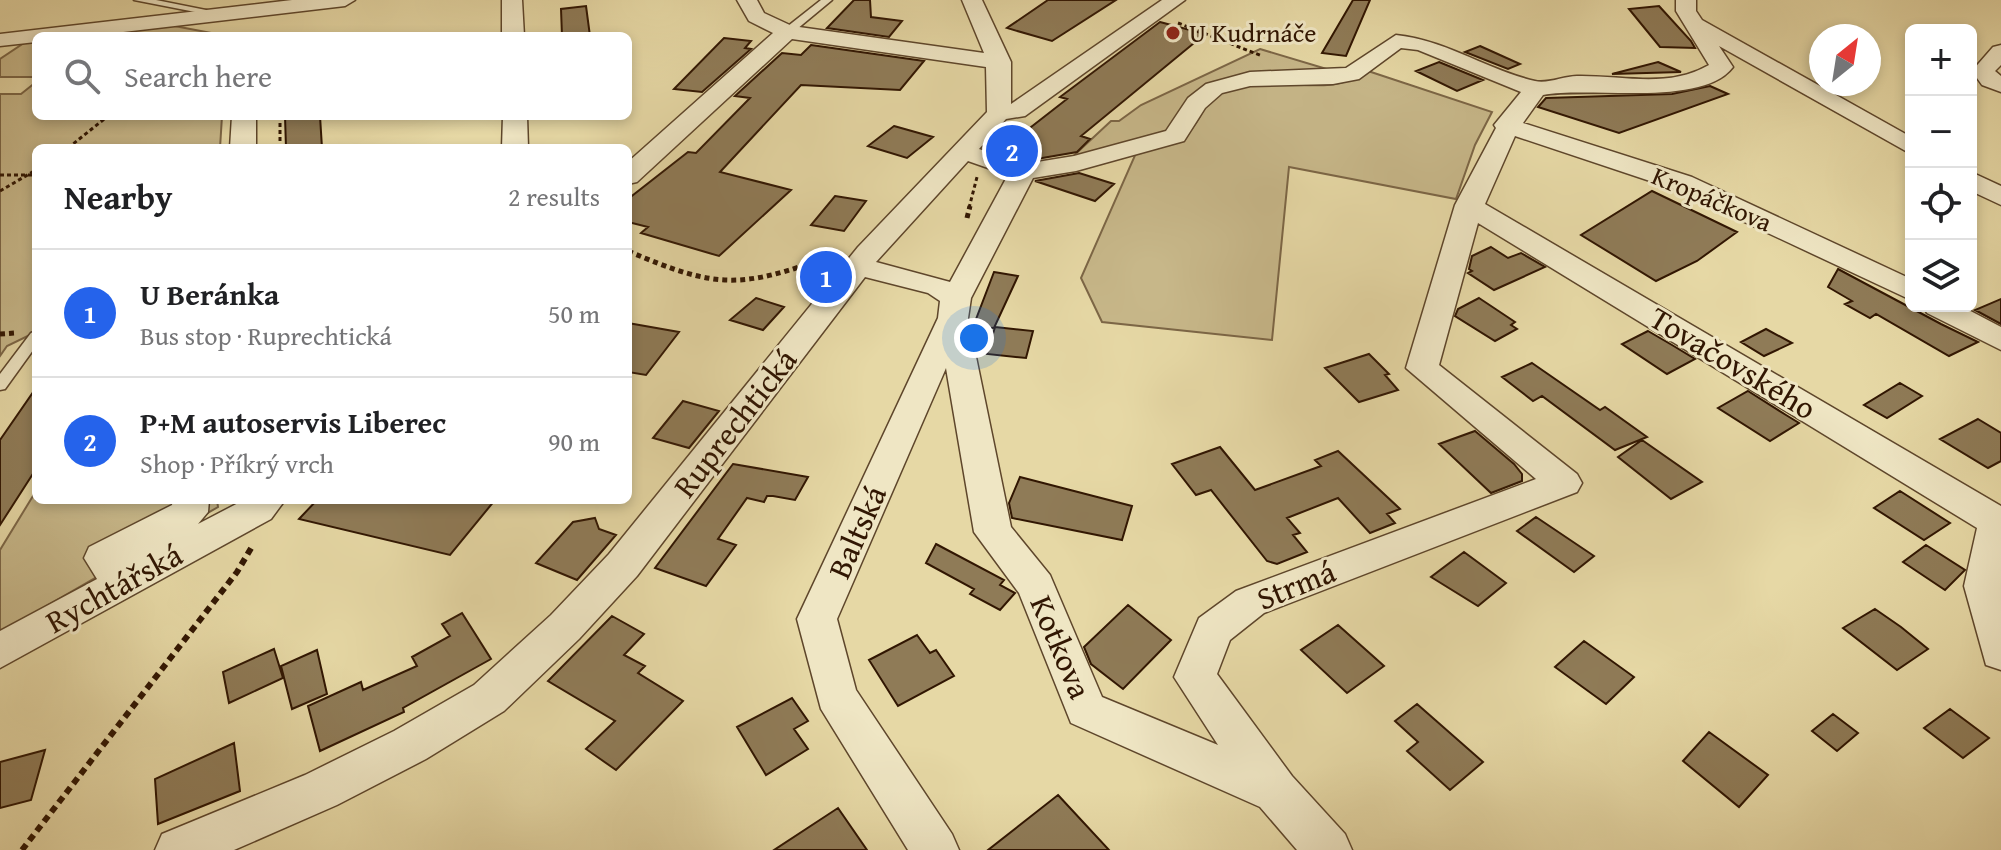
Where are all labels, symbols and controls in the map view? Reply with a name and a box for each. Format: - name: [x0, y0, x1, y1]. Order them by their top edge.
- place label: U Kudrnáče: [1189, 13, 1317, 52]
- marker: U Kudrnáče: [1164, 24, 1182, 42]
- north arrow: [1809, 24, 1881, 96]
- map controls: [1905, 24, 1977, 312]
- button: +: [1905, 24, 1977, 96]
- search box: [32, 32, 632, 120]
- icon: search: [60, 54, 104, 98]
- text: Search here: [124, 54, 272, 98]
- button: −: [1905, 96, 1977, 168]
- pin: 2: [986, 121, 1038, 181]
- street label: Kropáčkova: [1646, 156, 1779, 242]
- button: locate: [1905, 168, 1977, 240]
- text: Nearby: [64, 172, 173, 221]
- text: 2 results: [508, 177, 600, 216]
- button: layers: [1905, 240, 1977, 312]
- pin: 1: [800, 247, 852, 307]
- text: U Beránka: [140, 272, 279, 316]
- text: 1: [83, 294, 97, 333]
- text: 50 m: [548, 294, 600, 333]
- street label: Tovačovského: [1641, 294, 1825, 431]
- text: Bus stop · Ruprechtická: [140, 316, 392, 355]
- your location: [954, 318, 994, 358]
- street label: Ruprechtická: [661, 338, 808, 507]
- text: P+M autoservis Liberec: [140, 400, 446, 444]
- text: 2: [83, 422, 97, 461]
- text: 90 m: [548, 422, 600, 461]
- text: Shop · Příkrý vrch: [140, 444, 334, 483]
- street label: Baltská: [815, 478, 898, 586]
- street label: Rychtářská: [37, 531, 191, 644]
- street label: Strmá: [1249, 548, 1342, 622]
- street label: Kotkova: [1019, 588, 1104, 706]

